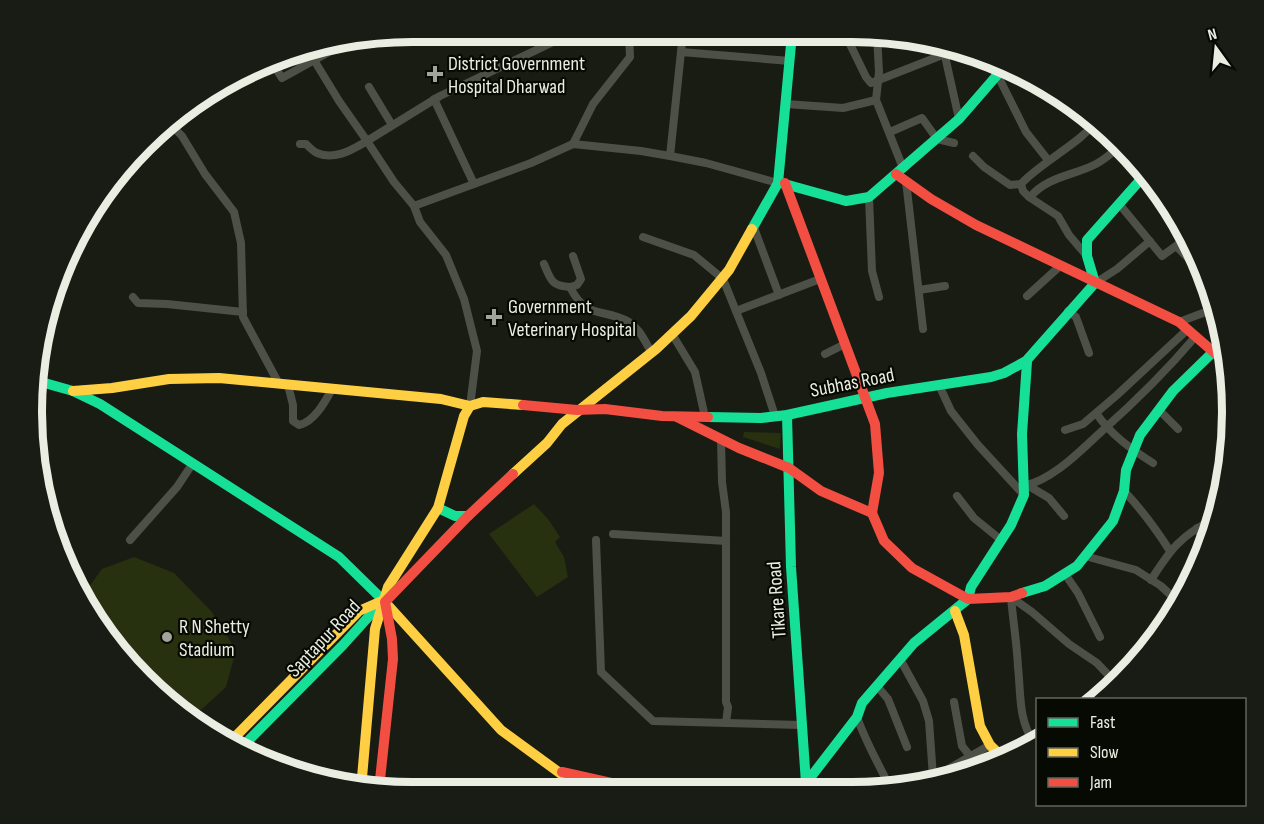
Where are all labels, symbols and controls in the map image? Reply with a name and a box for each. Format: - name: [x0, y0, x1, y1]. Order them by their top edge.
- north arrow: [1186, 18, 1246, 78]
- text: N: [1206, 25, 1219, 45]
- place label: District Government Hospital Dharwad: [448, 52, 585, 99]
- marker: District Government Hospital Dharwad: [426, 65, 444, 83]
- place label: Government Veterinary Hospital: [508, 295, 636, 342]
- marker: Government Veterinary Hospital: [485, 308, 503, 326]
- street label: Subhas Road: [808, 363, 896, 403]
- street label: Tikare Road: [762, 561, 792, 639]
- street label: Saptapur Road: [282, 595, 366, 682]
- place label: R N Shetty Stadium: [179, 615, 250, 662]
- marker: R N Shetty Stadium: [160, 630, 174, 644]
- legend: [1036, 698, 1246, 806]
- text: Fast: [1090, 712, 1116, 733]
- text: Slow: [1090, 742, 1119, 763]
- text: Jam: [1089, 772, 1112, 793]

